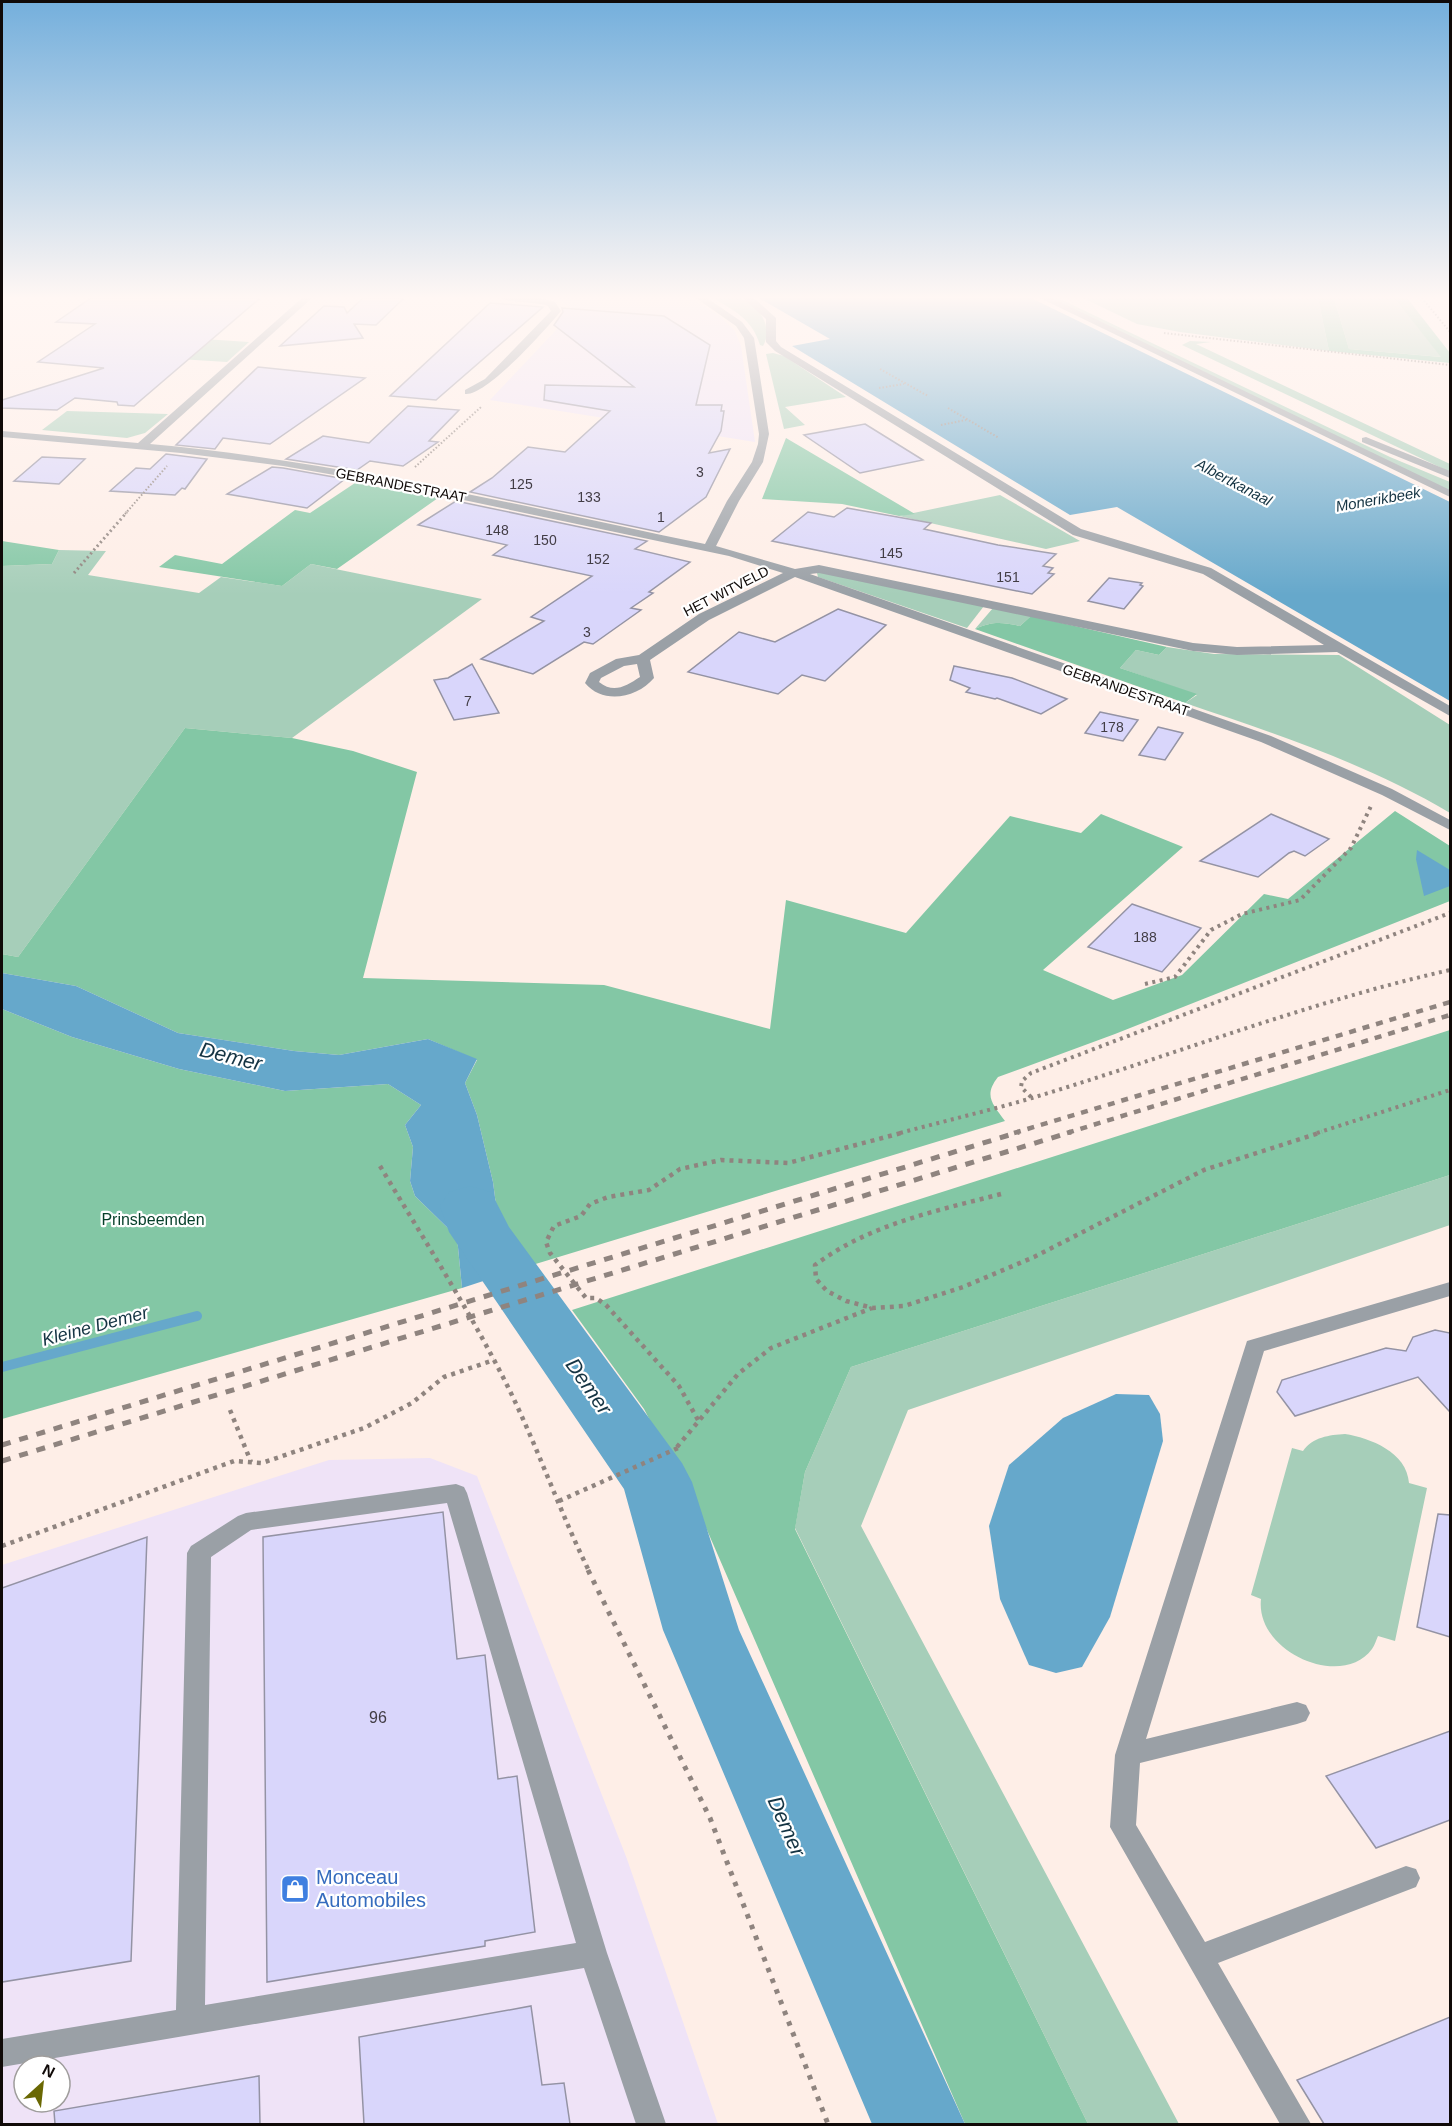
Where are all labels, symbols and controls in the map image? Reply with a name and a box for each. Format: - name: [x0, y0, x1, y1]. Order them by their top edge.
- water label: Albertkanaal: [1192, 454, 1275, 509]
- street label: GEBRANDESTRAAT: [334, 464, 468, 506]
- house number: 3: [696, 464, 704, 480]
- house number: 125: [509, 476, 533, 492]
- water label: Monerikbeek: [1334, 483, 1423, 515]
- house number: 133: [577, 489, 601, 505]
- house number: 1: [657, 509, 665, 525]
- house number: 148: [485, 522, 509, 538]
- house number: 150: [533, 532, 557, 548]
- house number: 145: [879, 545, 903, 561]
- house number: 152: [586, 551, 610, 567]
- street label: HET WITVELD: [681, 563, 771, 619]
- house number: 151: [996, 569, 1020, 585]
- house number: 3: [583, 624, 591, 640]
- street label: GEBRANDESTRAAT: [1061, 661, 1192, 719]
- house number: 7: [464, 693, 472, 709]
- house number: 178: [1100, 719, 1124, 735]
- house number: 188: [1133, 929, 1157, 945]
- water label: Demer: [198, 1037, 265, 1075]
- park label: Prinsbeemden: [101, 1211, 205, 1228]
- water label: Kleine Demer: [40, 1302, 151, 1350]
- water label: Demer: [562, 1354, 617, 1419]
- house number: 96: [369, 1709, 387, 1726]
- water label: Demer: [764, 1793, 811, 1860]
- place label: Monceau Automobiles: [316, 1866, 426, 1911]
- shop icon: Monceau Automobiles: [279, 1873, 311, 1905]
- north arrow: [12, 2054, 72, 2114]
- text: N: [40, 2061, 58, 2081]

